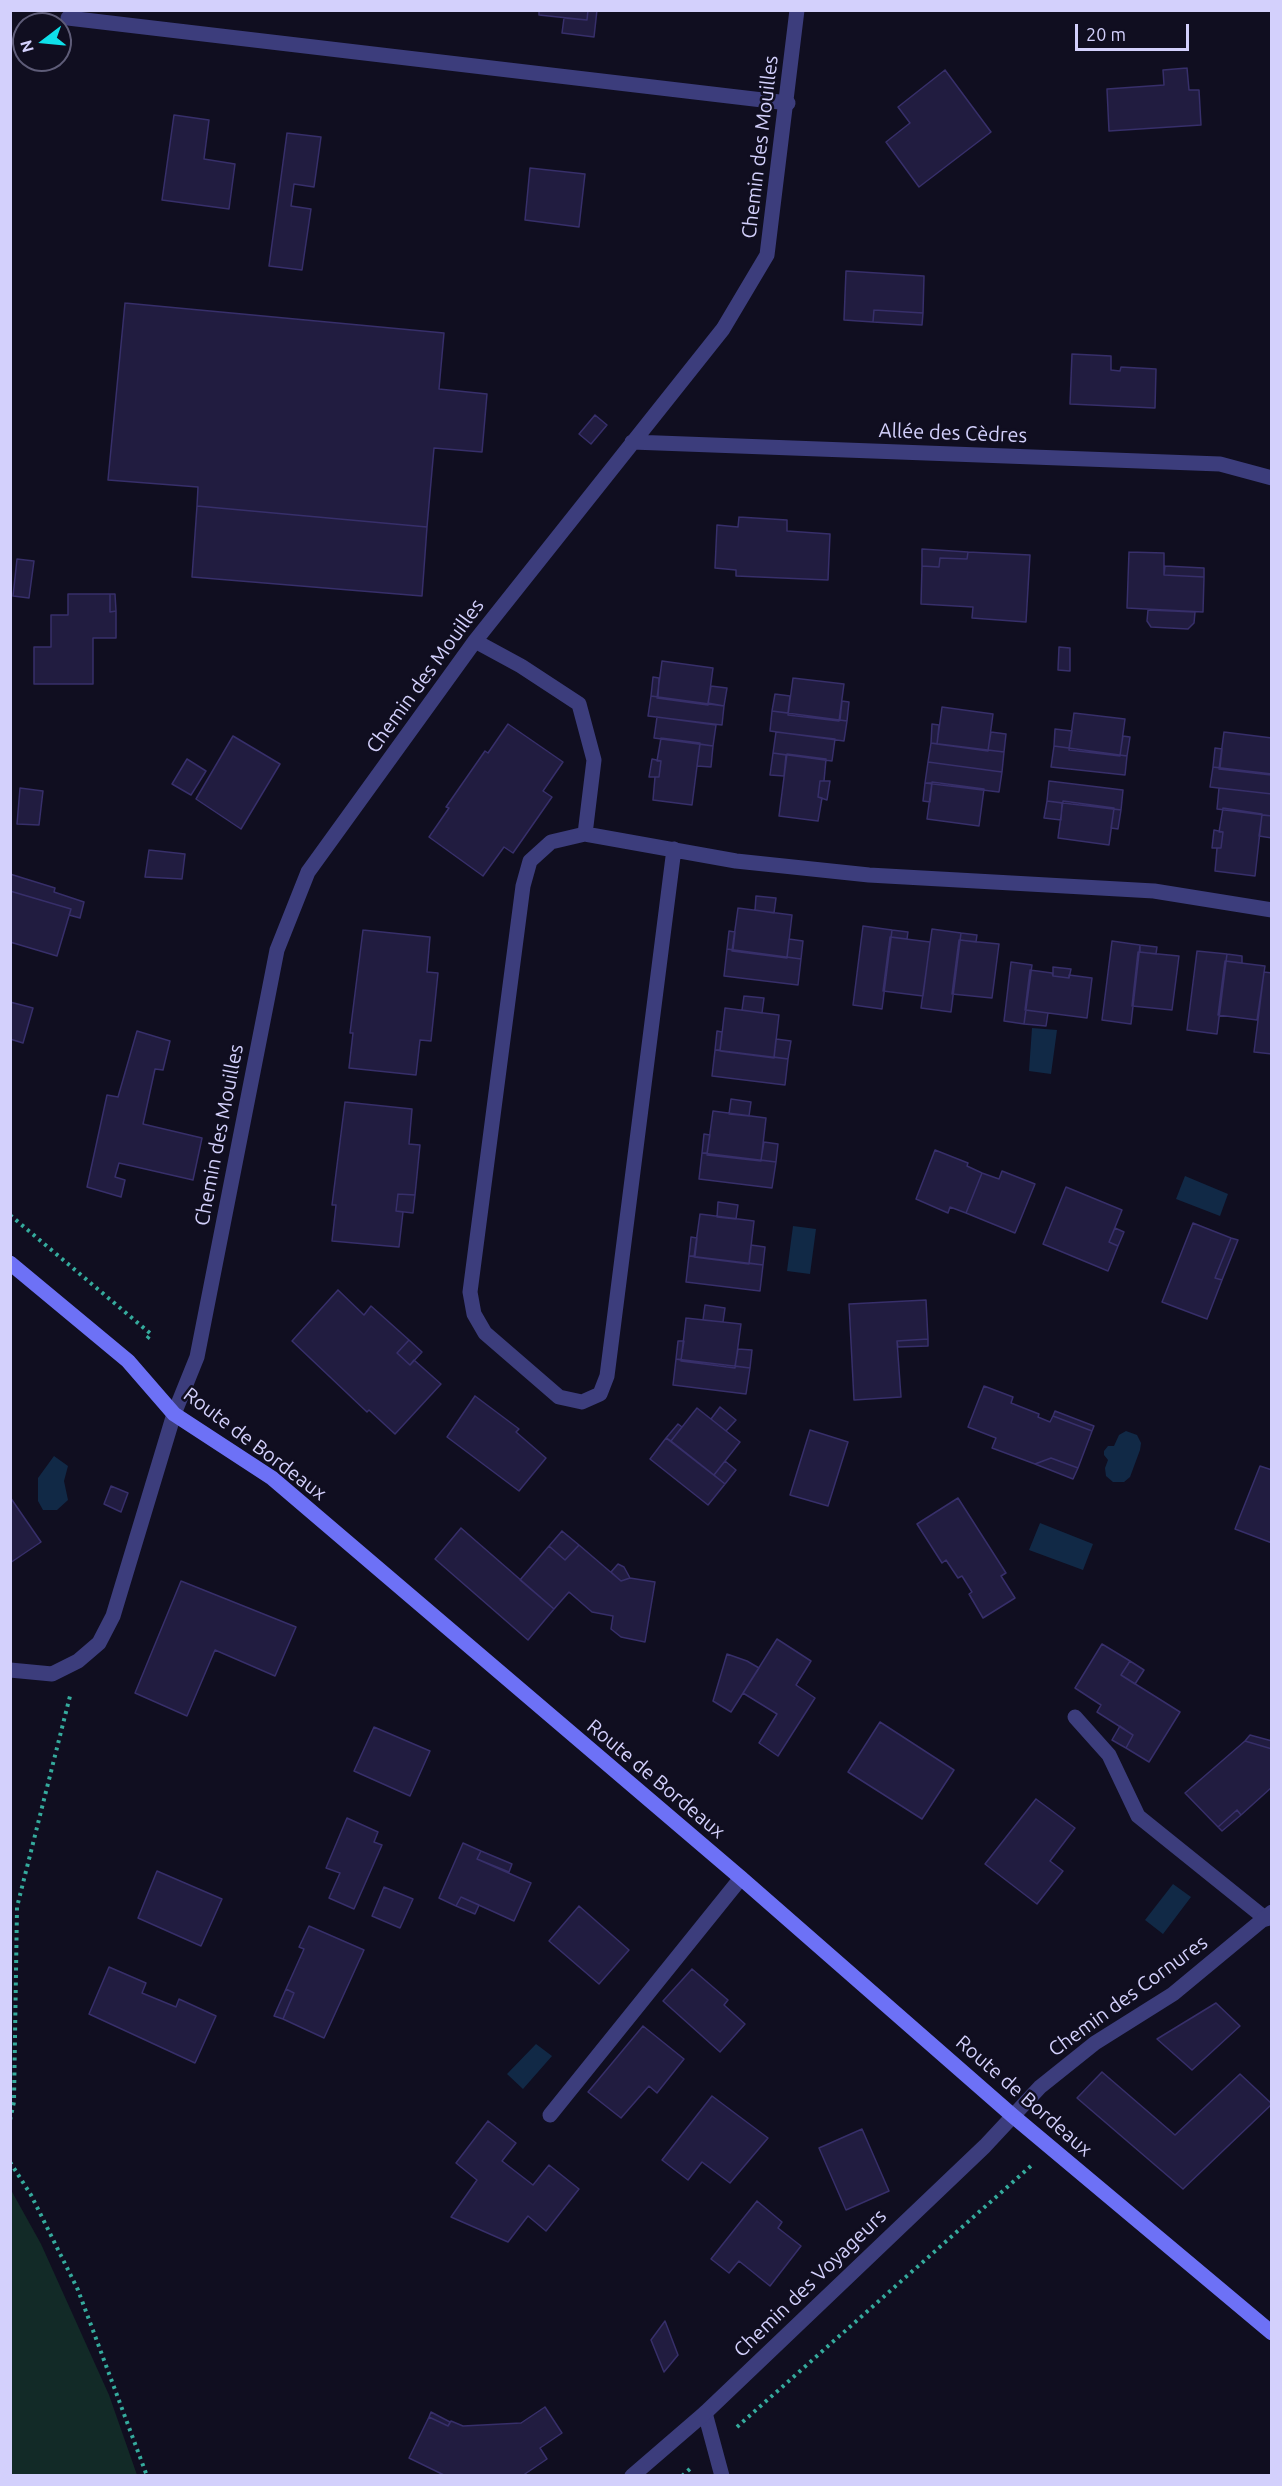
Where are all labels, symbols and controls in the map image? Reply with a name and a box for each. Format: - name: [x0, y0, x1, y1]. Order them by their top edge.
- north arrow: [12, 12, 72, 72]
- scale bar: [1078, 12, 1192, 50]
- text: 20 m: [1086, 24, 1126, 44]
- text: N: [16, 38, 37, 55]
- street label: Chemin des Mouilles: [737, 54, 783, 240]
- street label: Allée des Cèdres: [878, 418, 1028, 448]
- street label: Chemin des Mouilles: [361, 594, 489, 758]
- street label: Chemin des Mouilles: [190, 1042, 248, 1228]
- street label: Route de Bordeaux: [179, 1382, 331, 1506]
- street label: Route de Bordeaux: [582, 1714, 730, 1844]
- street label: Chemin des Cornures: [1044, 1930, 1212, 2062]
- street label: Route de Bordeaux: [951, 2030, 1097, 2162]
- street label: Chemin des Voyageurs: [729, 2204, 891, 2362]

